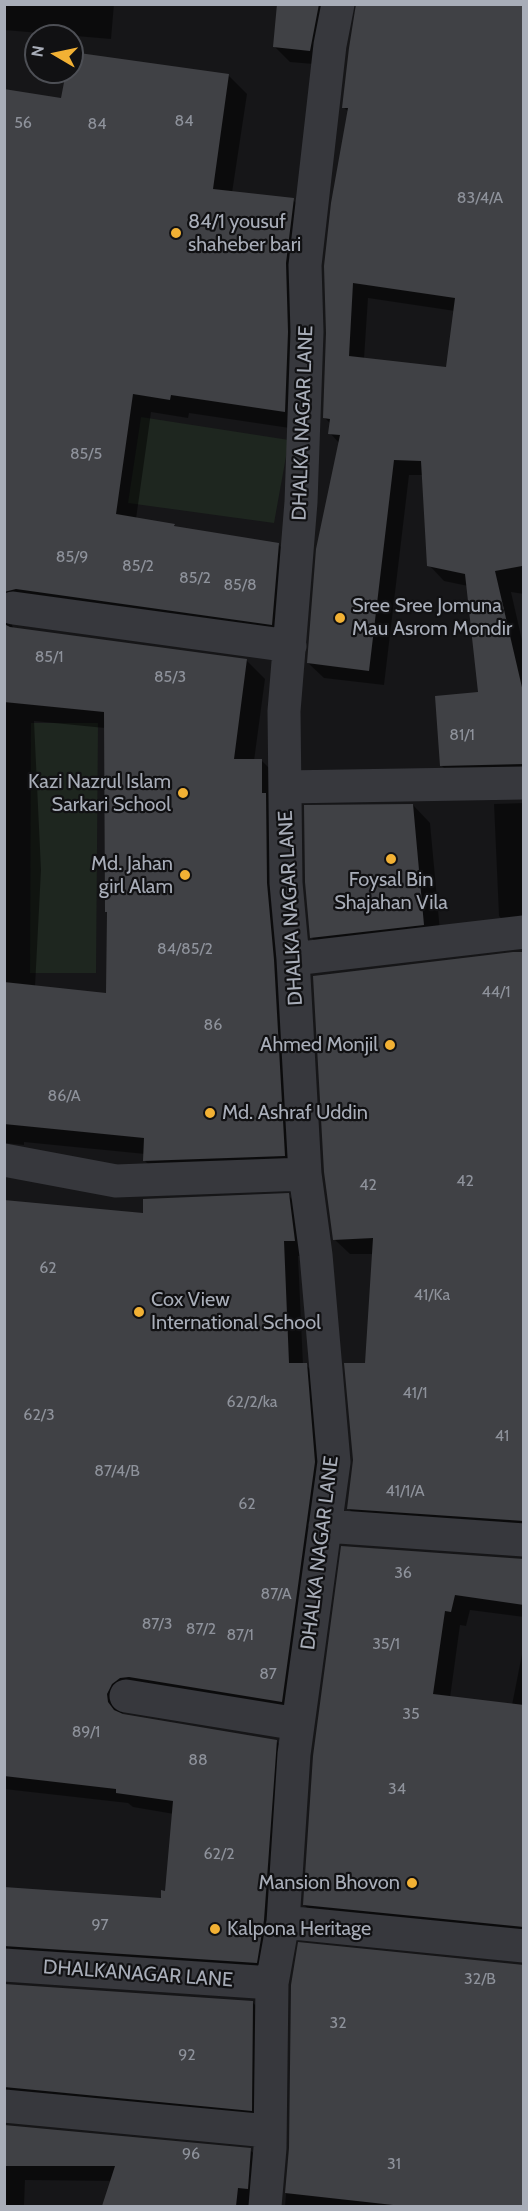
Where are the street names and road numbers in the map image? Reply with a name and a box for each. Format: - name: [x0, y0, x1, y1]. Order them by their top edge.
- street label: DHALKA NAGAR LANE: [288, 325, 318, 521]
- street label: DHALKA NAGAR LANE: [274, 810, 308, 1006]
- street label: DHALKA NAGAR LANE: [296, 1455, 344, 1651]
- street label: DHALKANAGAR LANE: [42, 1955, 234, 1993]

